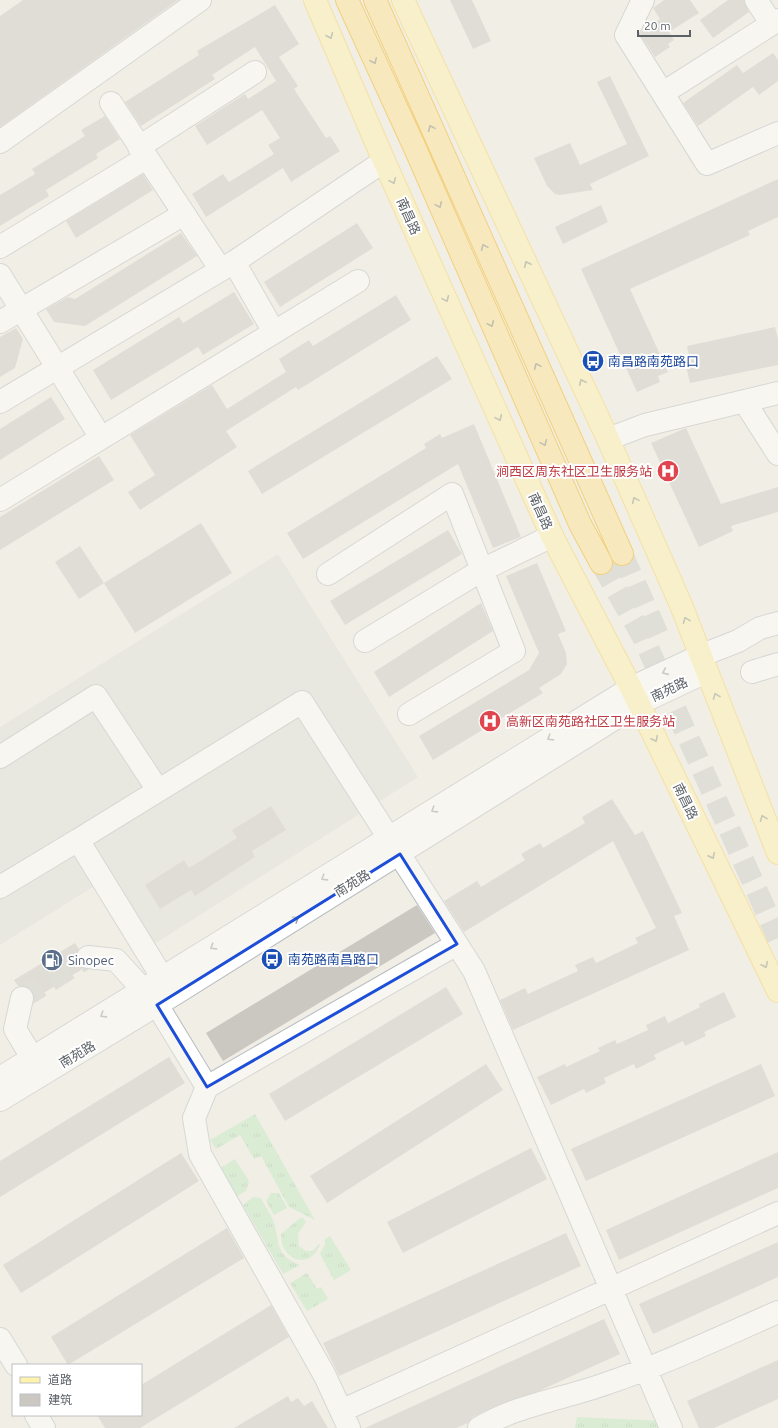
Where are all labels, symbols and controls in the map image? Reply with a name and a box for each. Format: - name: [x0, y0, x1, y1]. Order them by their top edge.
- scale bar: [638, 12, 690, 38]
- text: 20 m: [644, 19, 671, 32]
- one-way arrow: [326, 32, 334, 39]
- one-way arrow: [369, 57, 377, 64]
- one-way arrow: [428, 125, 436, 133]
- one-way arrow: [388, 176, 396, 184]
- street label: 南昌路: [395, 195, 423, 237]
- one-way arrow: [435, 201, 443, 208]
- one-way arrow: [481, 244, 489, 251]
- one-way arrow: [524, 261, 532, 268]
- one-way arrow: [441, 295, 449, 303]
- one-way arrow: [487, 320, 495, 327]
- bus stop icon: 南昌路南苑路口: [580, 348, 606, 374]
- place label: 南昌路南苑路口: [608, 354, 699, 368]
- one-way arrow: [534, 362, 542, 369]
- one-way arrow: [578, 378, 586, 385]
- one-way arrow: [494, 414, 502, 422]
- one-way arrow: [539, 440, 547, 447]
- hospital icon: 涧西区周东社区卫生服务站: [655, 458, 681, 484]
- place label: 涧西区周东社区卫生服务站: [496, 464, 652, 478]
- street label: 南昌路: [527, 490, 555, 532]
- one-way arrow: [632, 497, 640, 505]
- one-way arrow: [683, 616, 691, 623]
- one-way arrow: [662, 667, 670, 675]
- street label: 南苑路: [648, 674, 690, 704]
- one-way arrow: [712, 693, 720, 700]
- hospital icon: 高新区南苑路社区卫生服务站: [477, 708, 503, 734]
- place label: 高新区南苑路社区卫生服务站: [506, 714, 675, 728]
- one-way arrow: [547, 733, 554, 740]
- one-way arrow: [650, 734, 658, 742]
- street label: 南昌路: [671, 780, 701, 822]
- one-way arrow: [431, 805, 438, 812]
- one-way arrow: [759, 814, 767, 821]
- one-way arrow: [707, 851, 715, 859]
- street label: 南苑路: [332, 867, 372, 899]
- one-way arrow: [321, 873, 328, 881]
- one-way arrow: [292, 916, 299, 923]
- one-way arrow: [211, 942, 218, 949]
- bus stop icon: 南苑路南昌路口: [259, 946, 285, 972]
- fuel station icon: Sinopec: [39, 947, 65, 973]
- place label: 南苑路南昌路口: [288, 952, 379, 966]
- place label: Sinopec: [68, 953, 114, 967]
- one-way arrow: [760, 960, 768, 968]
- one-way arrow: [100, 1011, 107, 1018]
- street label: 南苑路: [57, 1038, 97, 1070]
- legend: [12, 1364, 142, 1416]
- text: 道路: [48, 1373, 72, 1386]
- text: 建筑: [48, 1393, 72, 1406]

